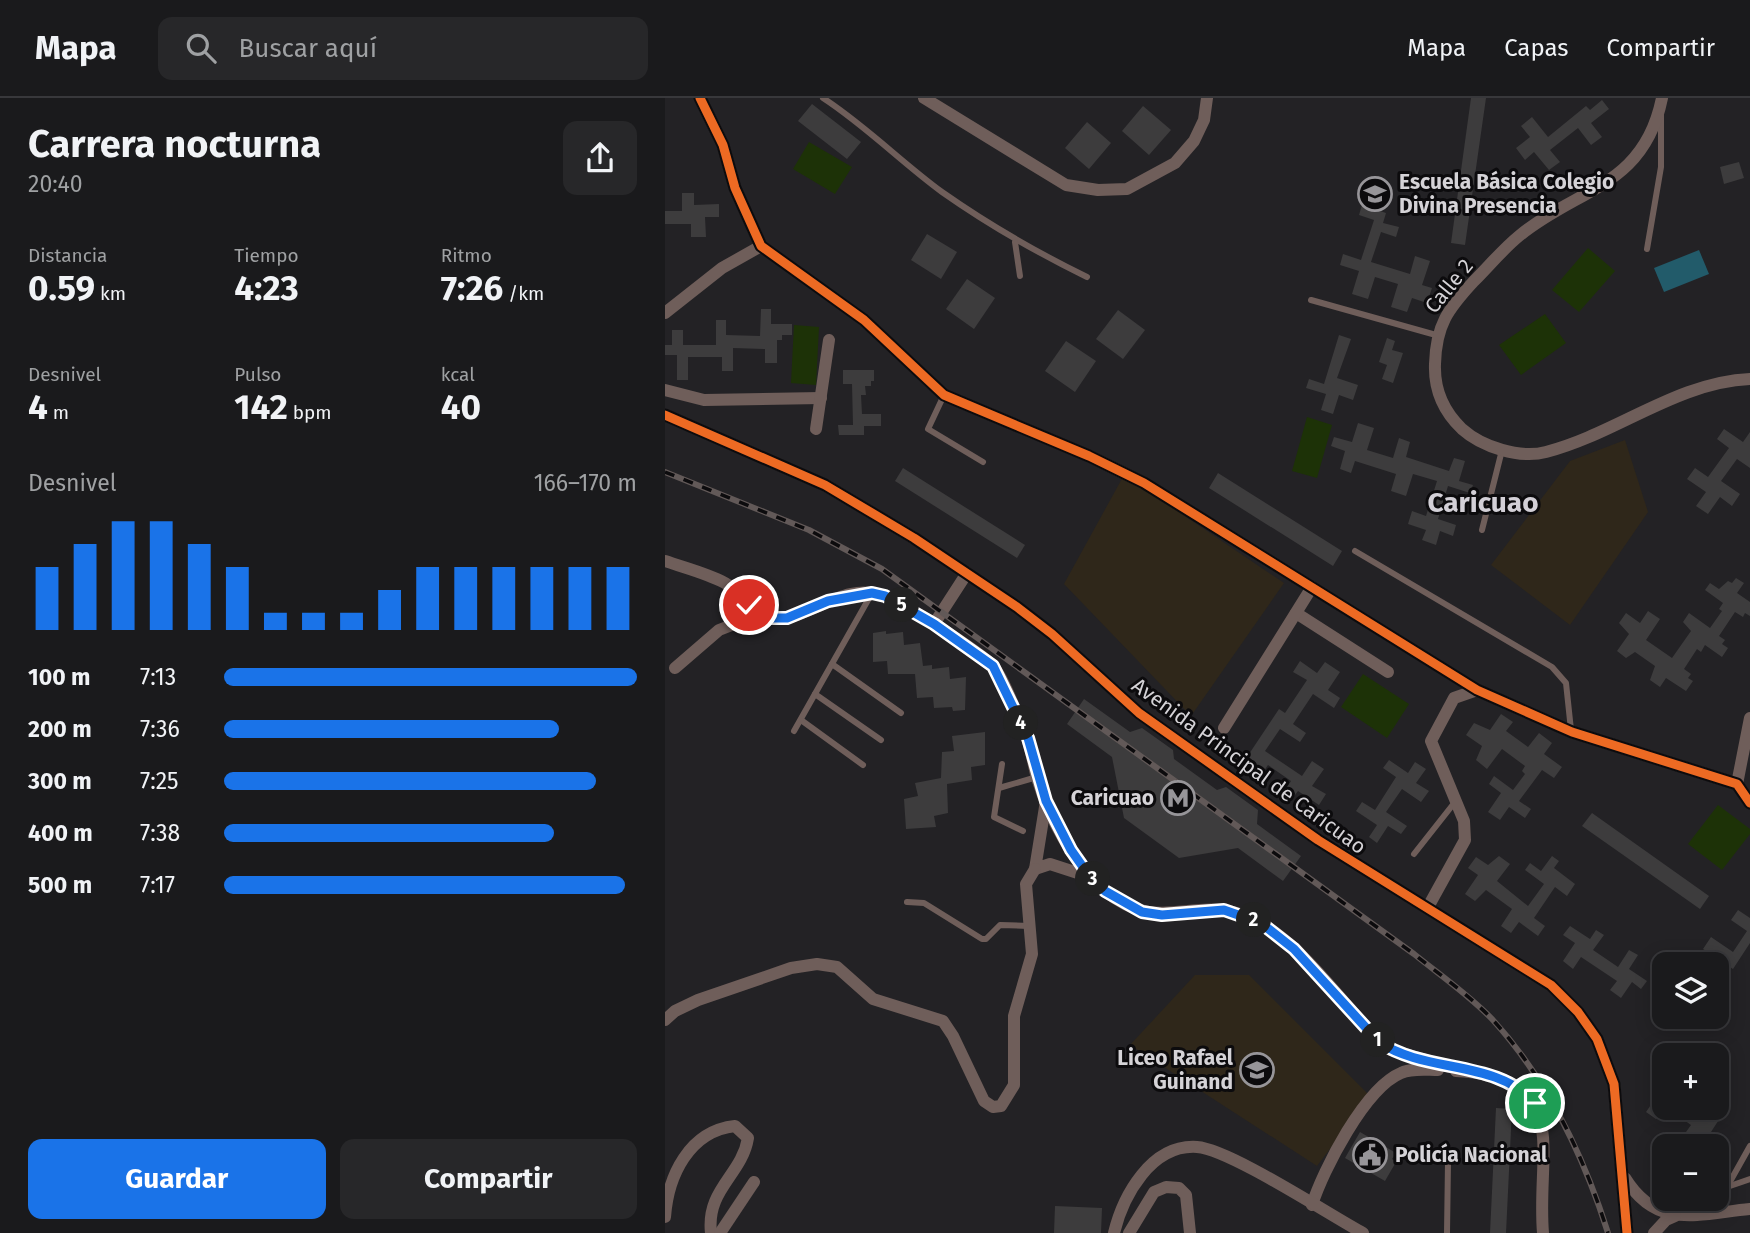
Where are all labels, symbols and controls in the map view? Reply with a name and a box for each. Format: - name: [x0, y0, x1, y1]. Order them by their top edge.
- search box: [158, 17, 648, 80]
- text: Mapa: [35, 28, 116, 68]
- icon: search: [182, 29, 220, 67]
- text: Buscar aquí: [238, 33, 377, 64]
- text: Mapa: [1407, 34, 1466, 62]
- text: Capas: [1504, 34, 1568, 62]
- text: Compartir: [1606, 34, 1715, 62]
- text: Carrera nocturna: [28, 121, 321, 167]
- button: share: [563, 121, 637, 195]
- place label: Escuela Básica Colegio Divina Presencia: [1399, 169, 1614, 219]
- text: 20:40: [28, 170, 83, 198]
- school or university icon: Escuela Básica Colegio Divina Presencia: [1356, 175, 1394, 213]
- text: Distancia: [28, 244, 107, 267]
- text: Tiempo: [234, 244, 299, 267]
- text: Ritmo: [441, 244, 492, 267]
- street label: Calle 2: [1419, 254, 1479, 318]
- text: 0.59: [28, 267, 95, 309]
- text: 4:23: [234, 267, 299, 309]
- text: 7:26: [441, 267, 503, 309]
- text: km: [95, 282, 126, 305]
- text: /km: [503, 282, 544, 305]
- text: Desnivel: [28, 363, 101, 386]
- text: Pulso: [234, 363, 281, 386]
- text: kcal: [441, 363, 475, 386]
- text: 4: [28, 386, 48, 428]
- text: 142: [234, 386, 288, 428]
- text: 40: [441, 386, 481, 428]
- text: m: [48, 401, 69, 424]
- text: bpm: [288, 401, 332, 424]
- text: Desnivel: [28, 469, 117, 497]
- text: 166–170 m: [534, 469, 637, 497]
- district label: Caricuao: [1427, 486, 1539, 519]
- pin: [719, 575, 779, 635]
- icon: check: [730, 586, 768, 624]
- pin: 5: [884, 588, 919, 622]
- text: 5: [896, 593, 907, 616]
- text: 100 m: [28, 663, 90, 691]
- text: 7:13: [140, 663, 176, 691]
- street label: Avenida Principal de Caricuao: [1127, 672, 1371, 860]
- pin: 4: [1003, 706, 1039, 740]
- text: 4: [1015, 711, 1026, 734]
- text: 200 m: [28, 715, 92, 743]
- text: 7:36: [140, 715, 180, 743]
- text: 300 m: [28, 767, 92, 795]
- text: 7:25: [140, 767, 179, 795]
- metro station icon: Caricuao: [1159, 779, 1197, 817]
- place label: Caricuao: [1071, 785, 1154, 811]
- text: 400 m: [28, 819, 93, 847]
- text: 7:38: [140, 819, 180, 847]
- pin: 3: [1075, 862, 1111, 896]
- text: 3: [1088, 867, 1097, 890]
- text: 500 m: [28, 871, 92, 899]
- text: 7:17: [140, 871, 175, 899]
- pin: 2: [1237, 902, 1271, 938]
- text: 2: [1249, 908, 1258, 931]
- map controls: [1652, 952, 1729, 1211]
- button: layers: [1652, 952, 1729, 1029]
- pin: 1: [1361, 1023, 1395, 1058]
- text: 1: [1373, 1028, 1382, 1051]
- button: +: [1652, 1043, 1729, 1120]
- place label: Liceo Rafael Guinand: [1117, 1045, 1234, 1095]
- school or university icon: Liceo Rafael Guinand: [1238, 1051, 1276, 1089]
- pin: [1505, 1073, 1565, 1133]
- icon: arrive: [1516, 1084, 1554, 1122]
- button: −: [1652, 1134, 1729, 1211]
- public building icon: Policía Nacional: [1351, 1136, 1389, 1174]
- button: Guardar: [28, 1139, 326, 1219]
- button: Compartir: [340, 1139, 637, 1219]
- place label: Policía Nacional: [1395, 1142, 1548, 1168]

